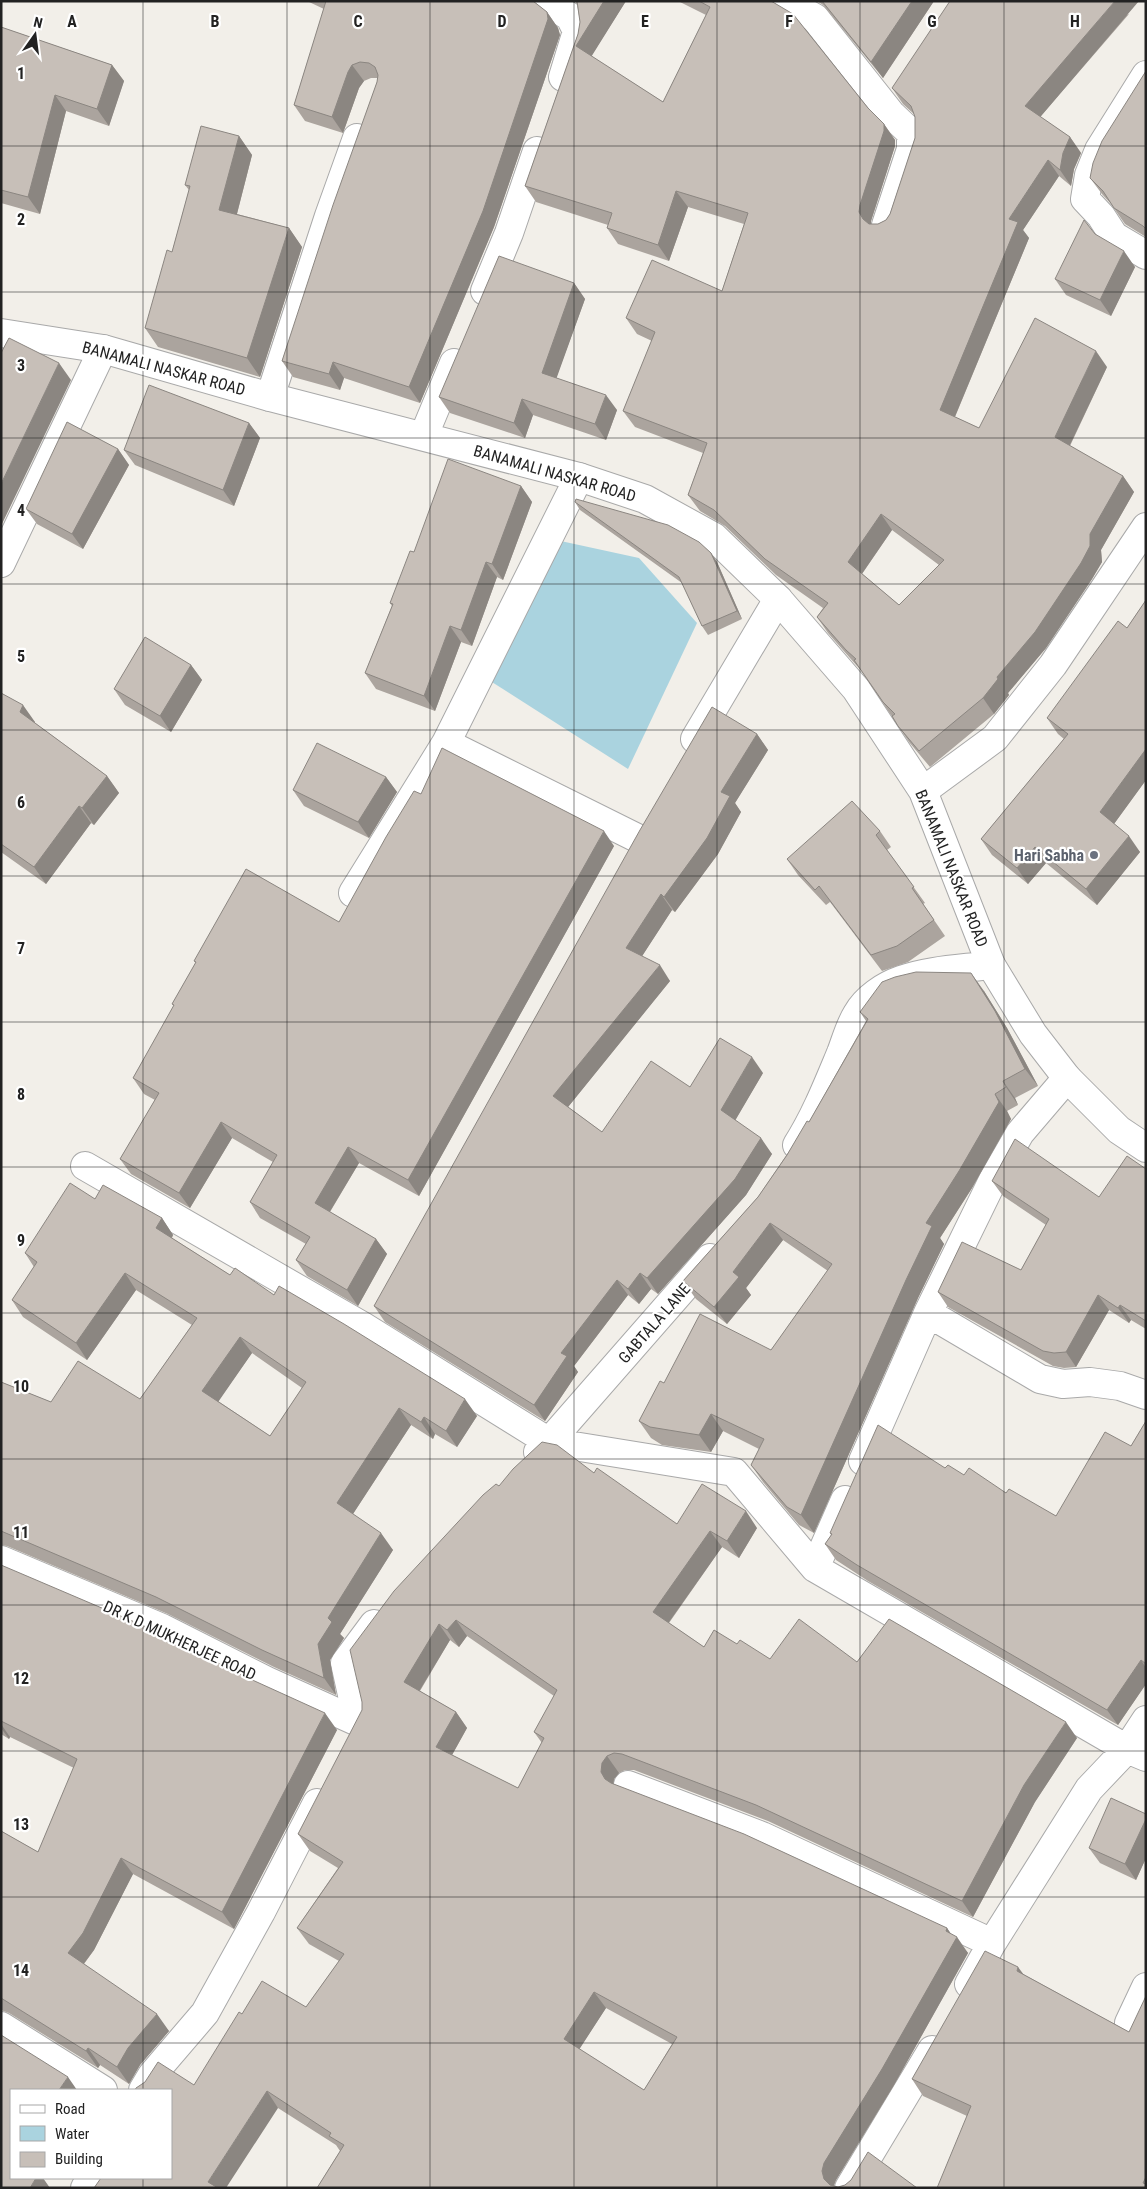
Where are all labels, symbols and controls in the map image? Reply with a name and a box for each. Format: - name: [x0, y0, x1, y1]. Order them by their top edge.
- north arrow: [10, 10, 60, 60]
- text: A: [67, 12, 77, 31]
- text: B: [211, 12, 220, 31]
- text: C: [353, 12, 363, 31]
- text: D: [497, 12, 507, 31]
- text: E: [641, 12, 649, 31]
- text: F: [785, 12, 793, 31]
- text: G: [927, 12, 937, 31]
- text: H: [1070, 12, 1080, 31]
- text: N: [32, 14, 44, 31]
- text: 1: [17, 64, 25, 83]
- text: 2: [17, 210, 25, 229]
- street label: BANAMALI NASKAR ROAD: [80, 338, 247, 399]
- text: 3: [17, 356, 25, 375]
- street label: BANAMALI NASKAR ROAD: [472, 441, 638, 506]
- text: 4: [17, 501, 25, 520]
- text: 5: [17, 647, 25, 666]
- street label: BANAMALI NASKAR ROAD: [911, 787, 992, 950]
- text: 6: [17, 793, 25, 812]
- place label: Hari Sabha: [1014, 846, 1084, 865]
- marker: Hari Sabha: [1088, 849, 1100, 861]
- text: 7: [17, 939, 25, 958]
- text: 8: [17, 1085, 25, 1104]
- text: 9: [17, 1231, 25, 1250]
- street label: GABTALA LANE: [615, 1279, 694, 1367]
- text: 10: [13, 1377, 29, 1396]
- text: 11: [13, 1523, 29, 1542]
- street label: DR K D MUKHERJEE ROAD: [100, 1597, 259, 1684]
- text: 12: [13, 1669, 29, 1688]
- text: 13: [13, 1815, 29, 1834]
- text: 14: [13, 1961, 29, 1980]
- legend: [10, 2089, 172, 2179]
- text: Road: [55, 2100, 85, 2118]
- text: Water: [55, 2125, 90, 2143]
- text: Building: [55, 2150, 103, 2168]

